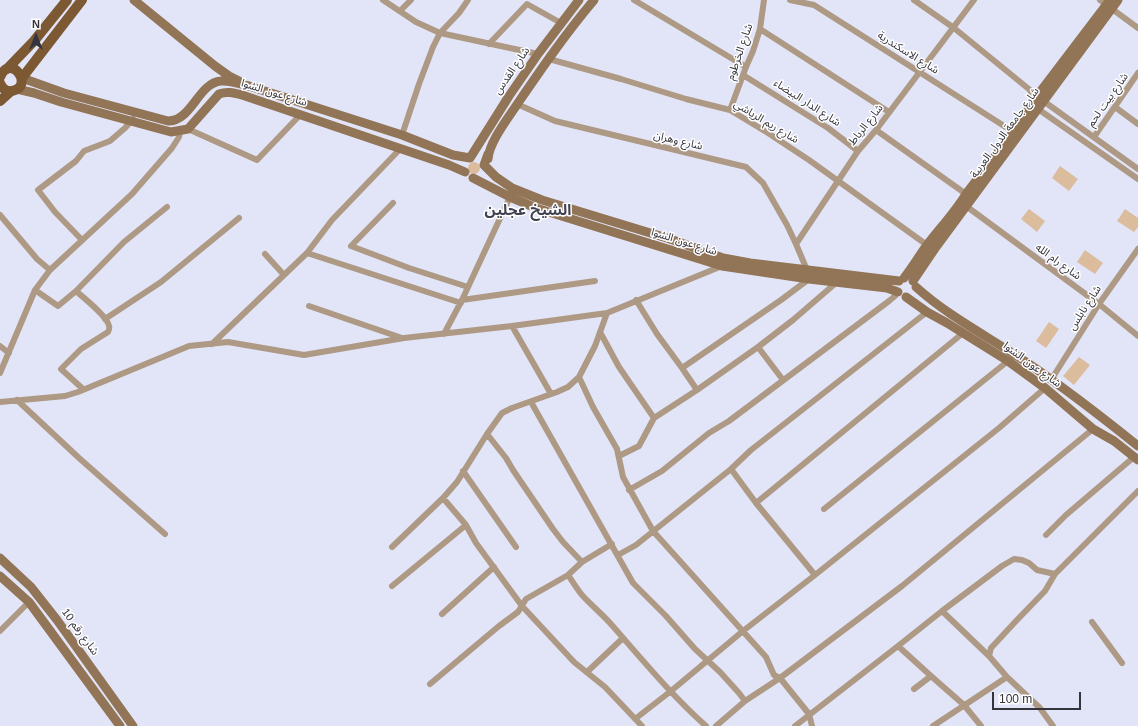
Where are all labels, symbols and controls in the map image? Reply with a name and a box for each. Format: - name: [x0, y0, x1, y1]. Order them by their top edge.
- north arrow: [16, 16, 56, 56]
- text: N: [32, 18, 40, 30]
- street label: شارع الخرطوم: [724, 22, 756, 82]
- street label: شارع الاسكندرية: [875, 29, 941, 77]
- street label: شارع القدس: [491, 45, 533, 97]
- street label: شارع بيت لحم: [1085, 71, 1131, 129]
- street label: شارع الدار البيضاء: [771, 76, 843, 130]
- street label: شارع عون الشوا: [239, 77, 309, 109]
- street label: شارع جامعة الدول العربية: [968, 85, 1042, 181]
- street label: شارع ريم الرياشي: [731, 97, 801, 147]
- street label: شارع الرباط: [846, 102, 886, 148]
- street label: شارع وهران: [652, 129, 704, 153]
- district label: الشيخ عجلين: [485, 202, 571, 220]
- street label: شارع عون الشوا: [649, 226, 719, 258]
- street label: شارع رام الله: [1033, 241, 1083, 283]
- street label: شارع نابلس: [1066, 283, 1104, 333]
- street label: شارع عون الشوا: [1000, 340, 1064, 390]
- street label: شارع رقم 10: [59, 606, 101, 658]
- scale bar: [994, 684, 1083, 710]
- text: 100 m: [999, 692, 1032, 706]

